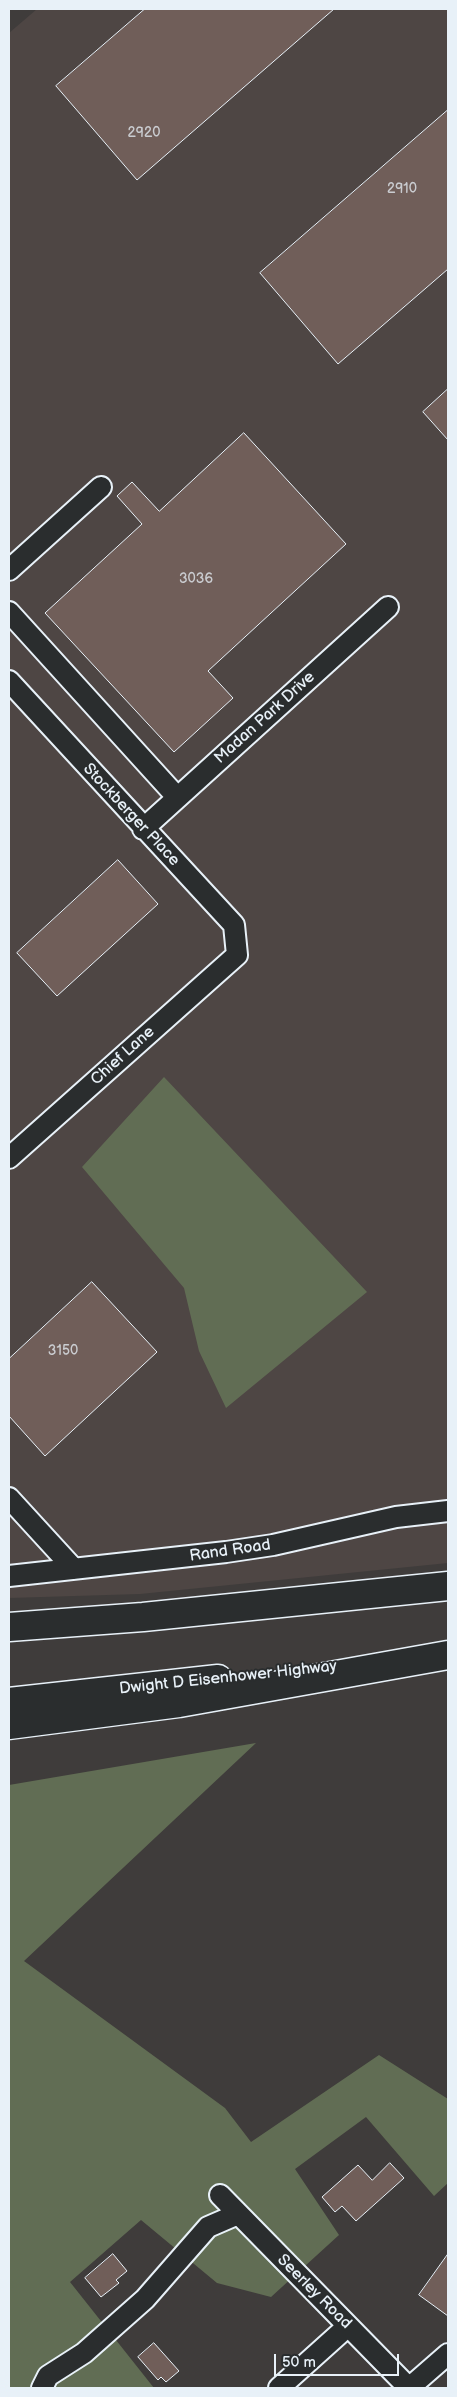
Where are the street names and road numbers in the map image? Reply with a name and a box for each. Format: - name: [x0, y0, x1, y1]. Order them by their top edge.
- street label: Madan Park Drive: [211, 668, 319, 768]
- street label: Stockberger Place: [79, 760, 183, 870]
- street label: Chief Lane: [87, 1022, 159, 1090]
- street label: Rand Road: [188, 1536, 272, 1566]
- street label: Dwight D Eisenhower Highway: [118, 1657, 338, 1699]
- street label: Seerley Road: [273, 2251, 355, 2333]

